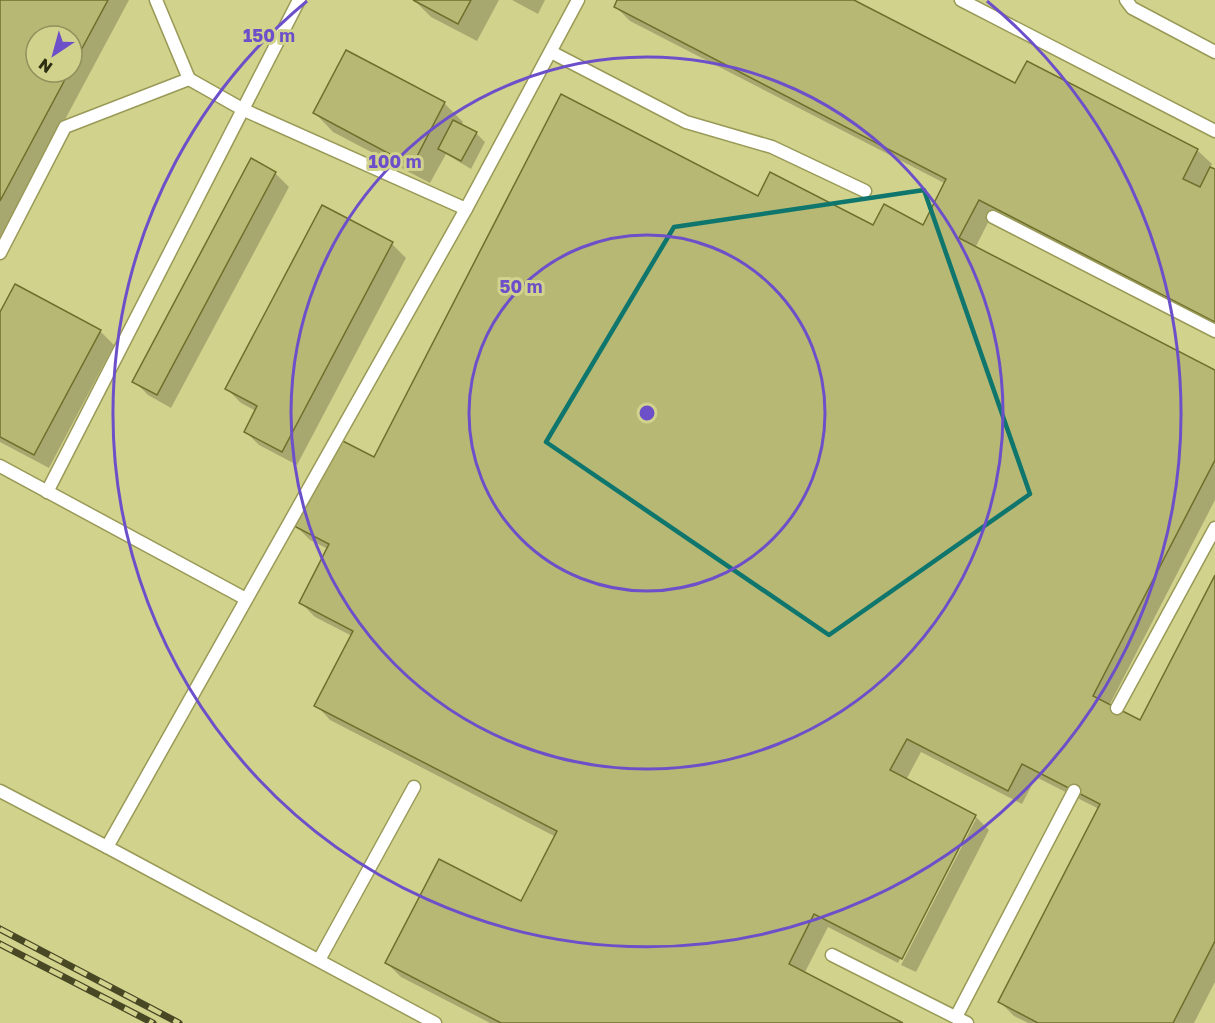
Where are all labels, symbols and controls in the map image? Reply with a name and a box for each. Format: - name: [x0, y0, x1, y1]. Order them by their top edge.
- north arrow: [24, 24, 84, 84]
- text: 150 m: [243, 24, 295, 46]
- text: N: [34, 54, 56, 78]
- text: 100 m: [369, 150, 421, 172]
- text: 50 m: [500, 275, 542, 297]
- centre of rings: [637, 403, 657, 423]

